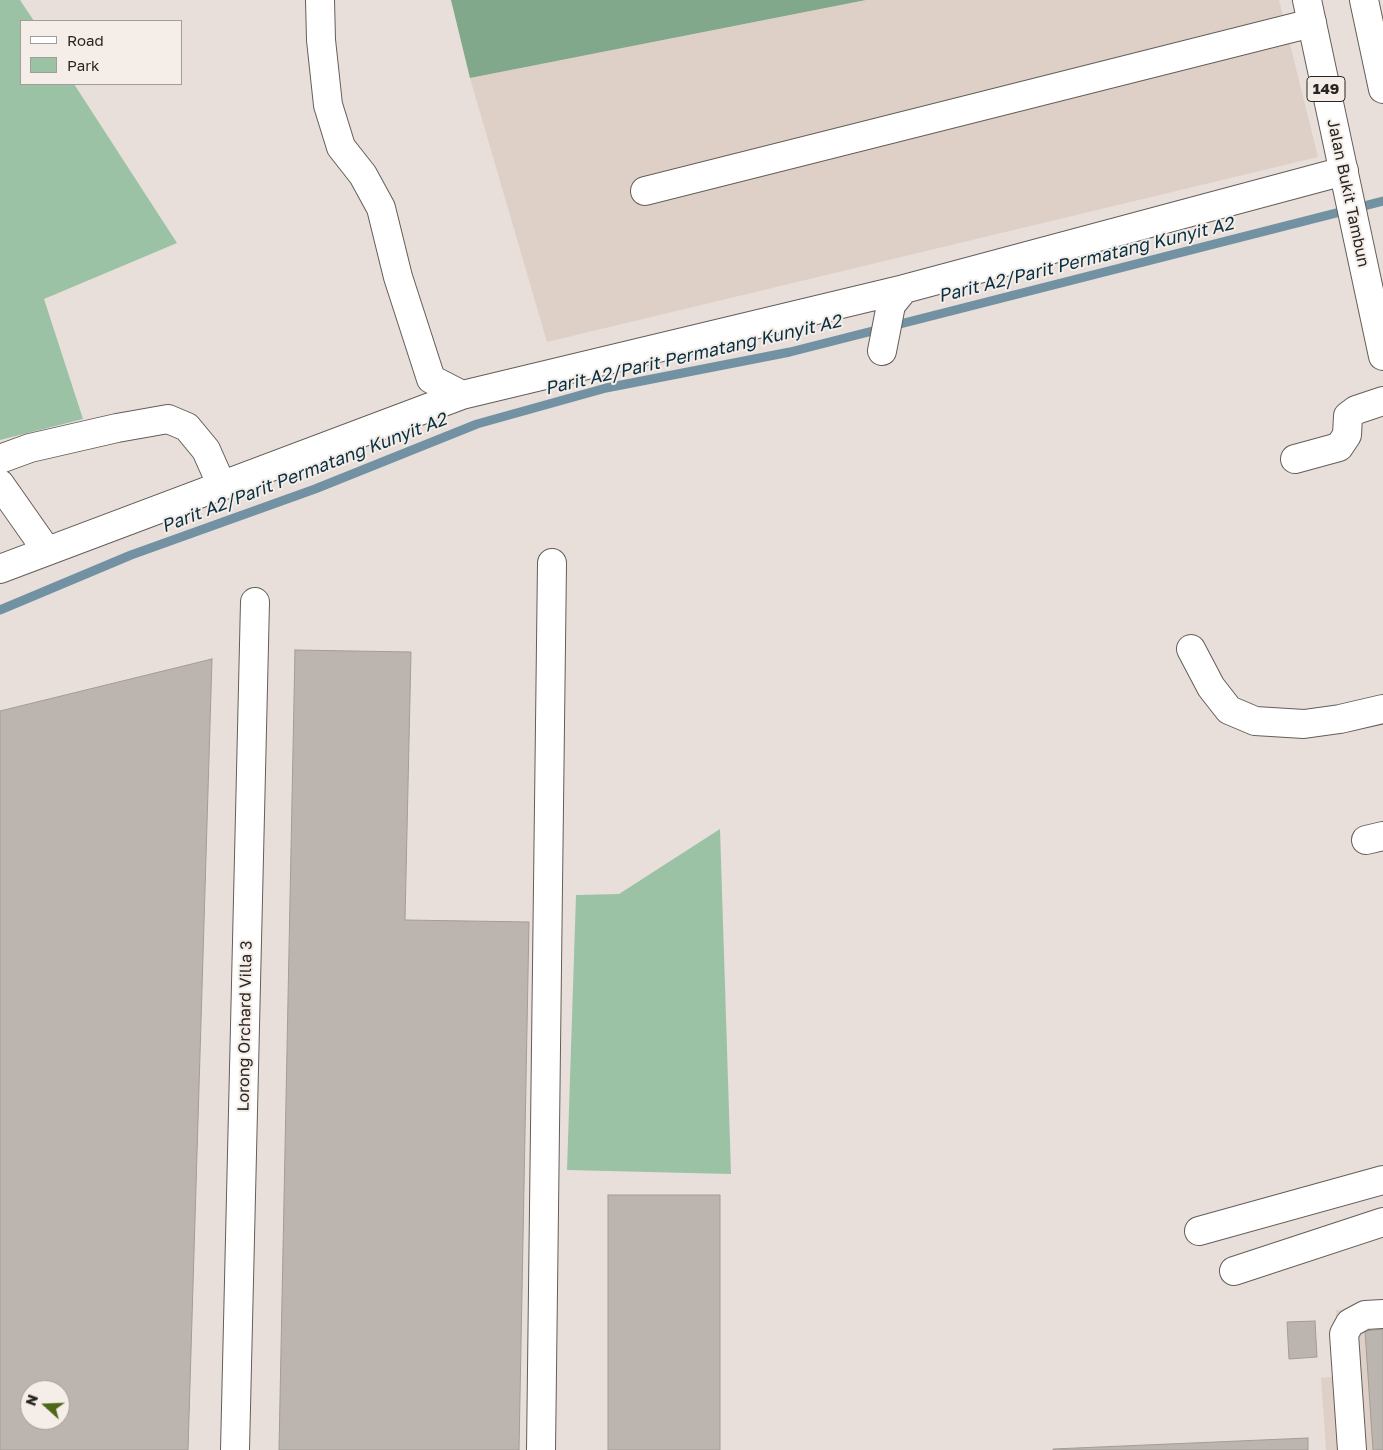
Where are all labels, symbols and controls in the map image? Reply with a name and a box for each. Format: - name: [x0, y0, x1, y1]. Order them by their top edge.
- legend: [20, 20, 182, 85]
- text: Road: [67, 31, 104, 49]
- text: Park: [67, 56, 99, 74]
- road number: 149: [1307, 76, 1345, 102]
- street label: Jalan Bukit Tambun: [1323, 117, 1373, 269]
- water label: Parit A2/Parit Permatang Kunyit A2: [936, 213, 1236, 307]
- water label: Parit A2/Parit Permatang Kunyit A2: [543, 310, 843, 400]
- water label: Parit A2/Parit Permatang Kunyit A2: [158, 409, 450, 537]
- street label: Lorong Orchard Villa 3: [234, 940, 256, 1112]
- north arrow: [20, 1380, 70, 1430]
- text: N: [22, 1392, 41, 1408]

